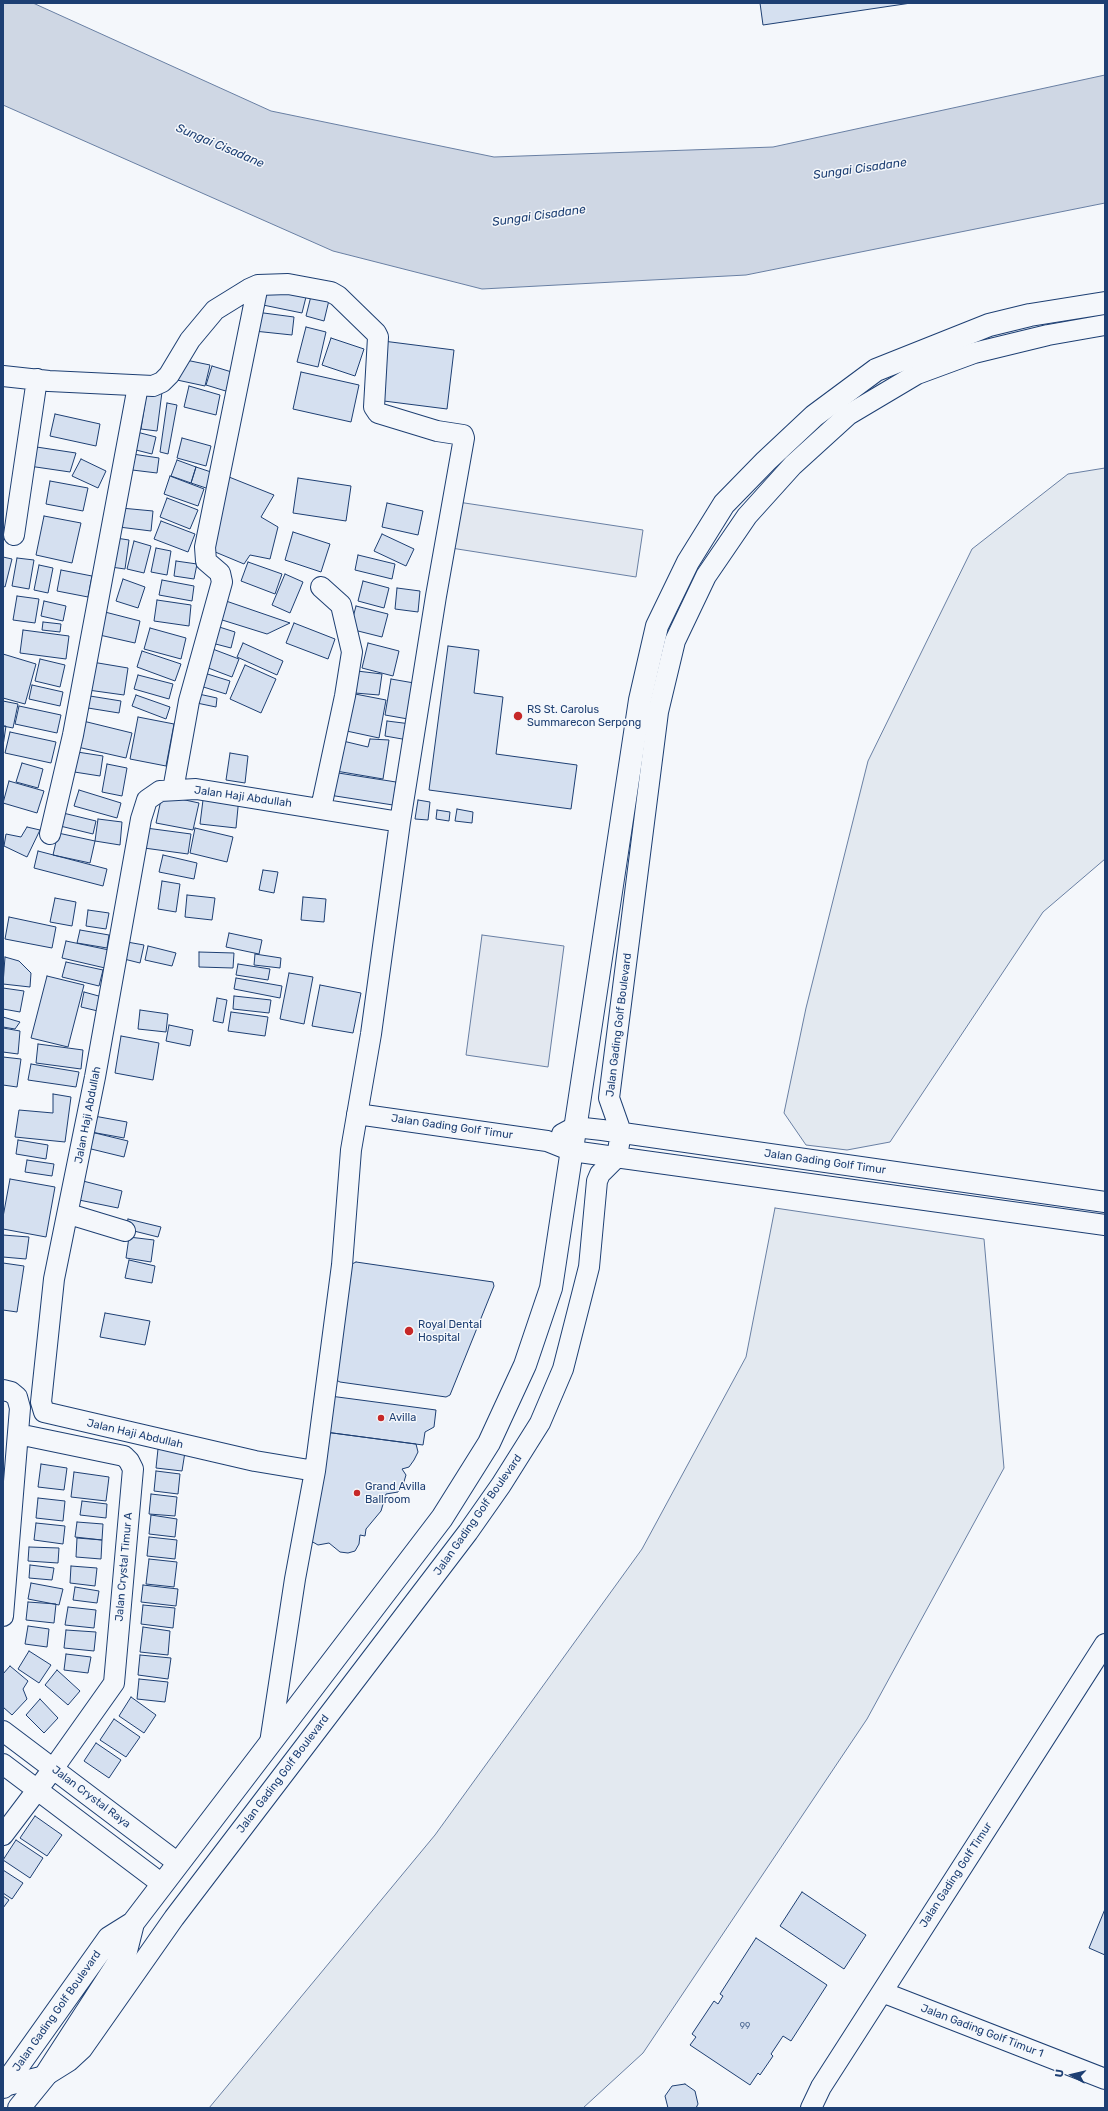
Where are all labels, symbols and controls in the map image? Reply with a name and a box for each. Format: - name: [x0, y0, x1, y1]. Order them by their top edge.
- water label: Sungai Cisadane: [174, 121, 266, 171]
- water label: Sungai Cisadane: [812, 155, 908, 183]
- water label: Sungai Cisadane: [491, 202, 587, 230]
- place label: RS St. Carolus Summarecon Serpong: [527, 703, 641, 729]
- marker: RS St. Carolus Summarecon Serpong: [512, 710, 524, 722]
- street label: Jalan Haji Abdullah: [193, 784, 293, 810]
- street label: Jalan Gading Golf Boulevard: [604, 952, 634, 1098]
- street label: Jalan Haji Abdullah: [72, 1065, 104, 1165]
- street label: Jalan Gading Golf Timur: [390, 1112, 514, 1142]
- street label: Jalan Gading Golf Timur: [763, 1147, 887, 1177]
- place label: Royal Dental Hospital: [418, 1318, 482, 1344]
- marker: Royal Dental Hospital: [403, 1325, 415, 1337]
- place label: Avilla: [389, 1411, 416, 1425]
- marker: Avilla: [376, 1413, 386, 1423]
- street label: Jalan Haji Abdullah: [86, 1416, 184, 1452]
- street label: Jalan Gading Golf Boulevard: [431, 1452, 525, 1578]
- place label: Grand Avilla Ballroom: [365, 1480, 426, 1506]
- marker: Grand Avilla Ballroom: [352, 1488, 362, 1498]
- street label: Jalan Crystal Timur A: [113, 1512, 135, 1622]
- street label: Jalan Gading Golf Boulevard: [234, 1712, 332, 1836]
- street label: Jalan Crystal Raya: [49, 1763, 133, 1831]
- street label: Jalan Gading Golf Timur: [917, 1820, 995, 1930]
- street label: Jalan Gading Golf Boulevard: [10, 1948, 104, 2074]
- street label: Jalan Gading Golf Timur 1: [919, 2002, 1045, 2060]
- house number: 99: [740, 2021, 750, 2031]
- north arrow: [1052, 2055, 1092, 2095]
- text: U: [1053, 2068, 1067, 2078]

